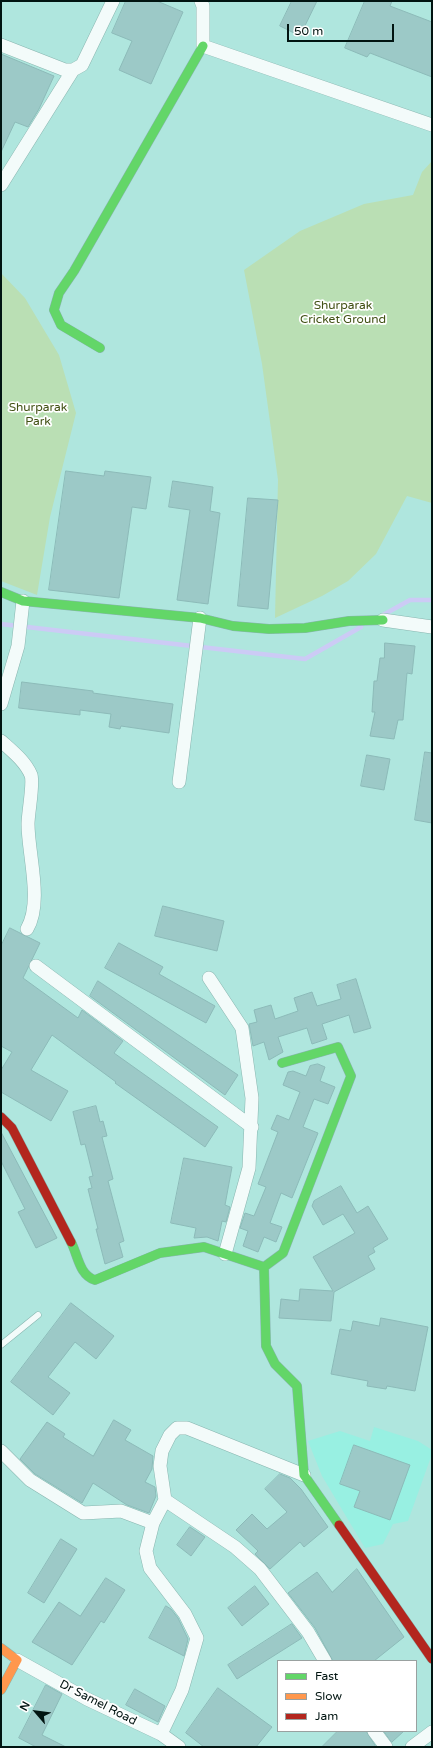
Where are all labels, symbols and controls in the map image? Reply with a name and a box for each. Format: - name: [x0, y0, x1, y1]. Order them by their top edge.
- scale bar: [289, 16, 396, 42]
- text: 50 m: [294, 24, 323, 38]
- park label: Shurparak Cricket Ground: [300, 299, 386, 327]
- park label: Shurparak Park: [9, 401, 67, 429]
- legend: [277, 1660, 417, 1732]
- text: Fast: [315, 1669, 338, 1683]
- street label: Dr Samel Road: [57, 1677, 139, 1729]
- text: Slow: [315, 1689, 342, 1703]
- north arrow: [16, 1692, 56, 1732]
- text: N: [17, 1699, 33, 1713]
- text: Jam: [315, 1709, 338, 1723]

